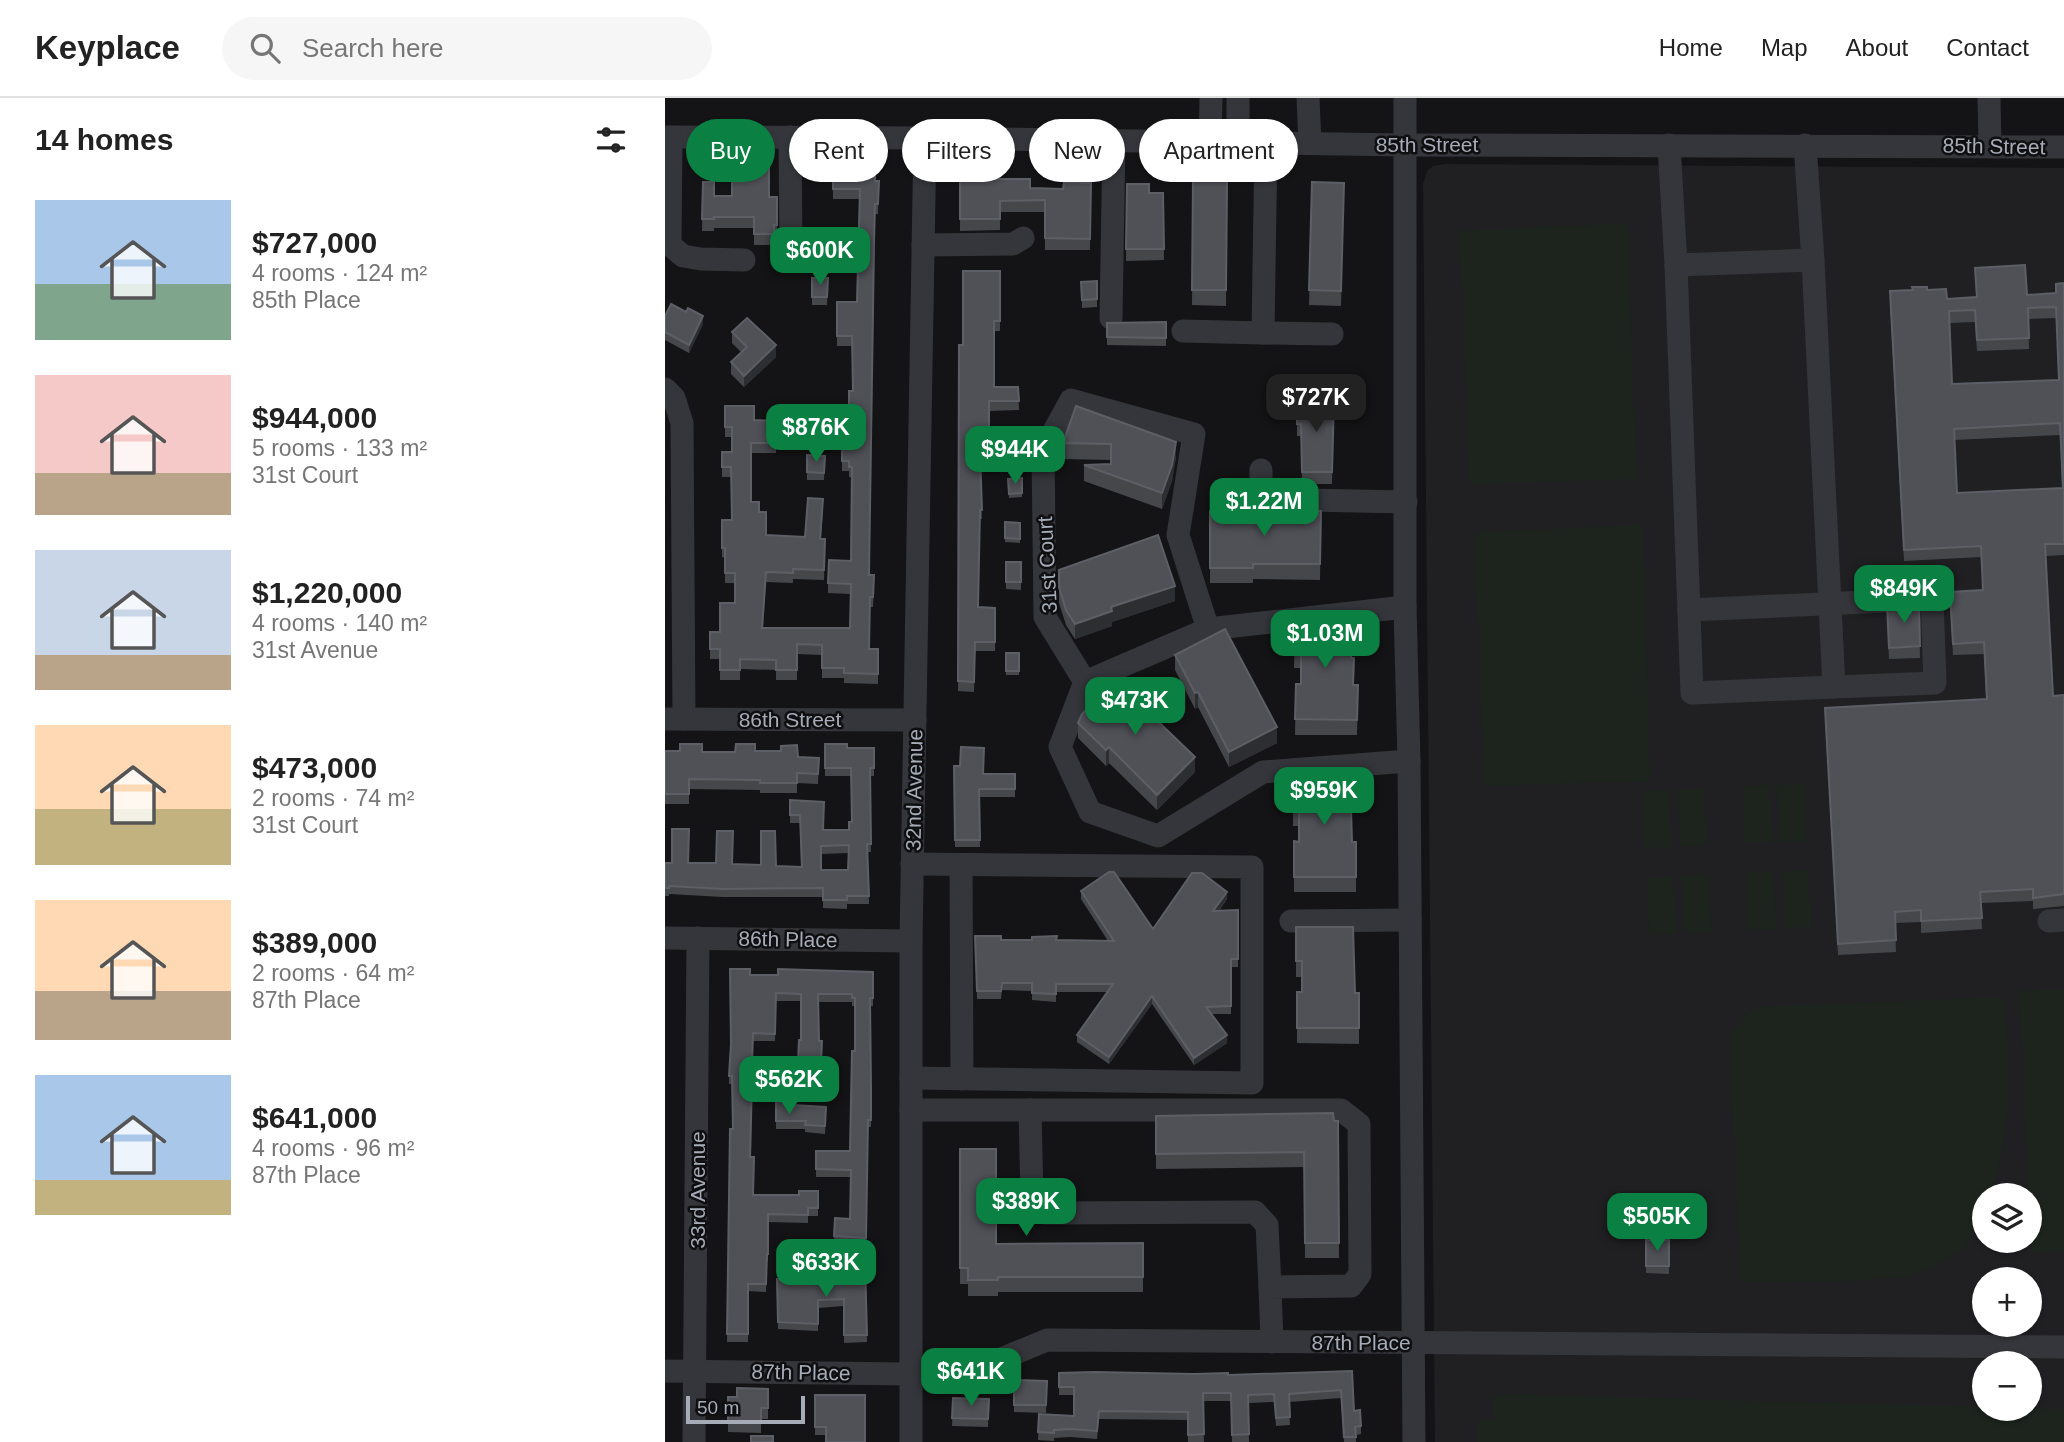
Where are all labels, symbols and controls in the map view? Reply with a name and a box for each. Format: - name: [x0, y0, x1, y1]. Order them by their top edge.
- search box: [222, 17, 712, 80]
- text: Keyplace: [35, 29, 180, 66]
- icon: search: [246, 29, 284, 67]
- text: Search here: [302, 33, 444, 63]
- text: Home: [1659, 34, 1723, 61]
- text: Map: [1761, 34, 1808, 61]
- text: About: [1846, 34, 1908, 61]
- text: Contact: [1946, 34, 2029, 61]
- chip: Buy: [686, 119, 775, 182]
- chip: Rent: [789, 119, 888, 182]
- chip: Filters: [902, 119, 1015, 182]
- chip: New: [1029, 119, 1125, 182]
- chip: Apartment: [1139, 119, 1298, 182]
- icon: filters: [592, 121, 630, 159]
- text: 14 homes: [35, 123, 173, 156]
- street label: 85th Street: [1376, 133, 1479, 156]
- street label: 85th Street: [1942, 134, 2046, 158]
- text: $727,000: [252, 226, 377, 259]
- icon: home: [91, 228, 175, 312]
- pin: $600K: [771, 228, 869, 287]
- text: $600K: [786, 237, 854, 263]
- text: 4 rooms · 124 m²: [252, 260, 427, 286]
- text: 85th Place: [252, 287, 361, 313]
- pin: $727K: [1267, 374, 1365, 434]
- text: $727K: [1282, 384, 1350, 410]
- text: $944,000: [252, 401, 377, 434]
- icon: home: [91, 403, 175, 487]
- pin: $876K: [767, 404, 865, 464]
- text: $876K: [782, 414, 850, 440]
- pin: $944K: [966, 426, 1064, 486]
- text: 5 rooms · 133 m²: [252, 435, 427, 461]
- text: $944K: [981, 436, 1049, 462]
- text: 31st Court: [252, 462, 358, 488]
- pin: $1.22M: [1207, 478, 1321, 538]
- text: $1.22M: [1226, 488, 1302, 514]
- street label: 31st Court: [1033, 516, 1061, 614]
- pin: $849K: [1855, 566, 1953, 625]
- text: $849K: [1870, 575, 1938, 601]
- text: $1,220,000: [252, 576, 402, 609]
- icon: home: [91, 578, 175, 662]
- text: 4 rooms · 140 m²: [252, 610, 427, 636]
- pin: $1.03M: [1268, 610, 1382, 670]
- text: $1.03M: [1287, 620, 1363, 646]
- text: 31st Avenue: [252, 637, 378, 663]
- pin: $473K: [1086, 678, 1184, 737]
- text: $473K: [1101, 687, 1169, 713]
- street label: 86th Street: [739, 708, 842, 731]
- street label: 32nd Avenue: [901, 729, 927, 851]
- text: $473,000: [252, 751, 377, 784]
- icon: home: [91, 753, 175, 837]
- pin: $959K: [1275, 768, 1373, 827]
- text: $959K: [1290, 777, 1358, 803]
- text: 2 rooms · 74 m²: [252, 785, 414, 811]
- text: 31st Court: [252, 812, 358, 838]
- text: $389,000: [252, 926, 377, 959]
- street label: 86th Place: [738, 927, 838, 951]
- icon: home: [91, 928, 175, 1012]
- text: 2 rooms · 64 m²: [252, 960, 414, 986]
- text: 87th Place: [252, 987, 361, 1013]
- pin: $562K: [740, 1056, 838, 1116]
- text: $562K: [755, 1066, 823, 1092]
- text: $641,000: [252, 1101, 377, 1134]
- icon: home: [91, 1103, 175, 1187]
- street label: 33rd Avenue: [686, 1131, 709, 1249]
- text: 4 rooms · 96 m²: [252, 1135, 414, 1161]
- text: 87th Place: [252, 1162, 361, 1188]
- pin: $389K: [977, 1178, 1075, 1238]
- map controls: [1972, 1183, 2042, 1421]
- button: layers: [1972, 1183, 2042, 1253]
- text: $389K: [992, 1188, 1060, 1214]
- pin: $505K: [1608, 1194, 1706, 1253]
- text: $505K: [1623, 1203, 1691, 1229]
- pin: $633K: [777, 1240, 875, 1299]
- text: $633K: [792, 1249, 860, 1275]
- button: +: [1972, 1267, 2042, 1337]
- street label: 87th Place: [1311, 1331, 1411, 1354]
- pin: $641K: [922, 1348, 1020, 1408]
- button: −: [1972, 1351, 2042, 1421]
- text: $641K: [937, 1358, 1005, 1384]
- street label: 87th Place: [751, 1360, 851, 1384]
- scale bar: [686, 1393, 805, 1425]
- text: 50 m: [697, 1397, 739, 1418]

